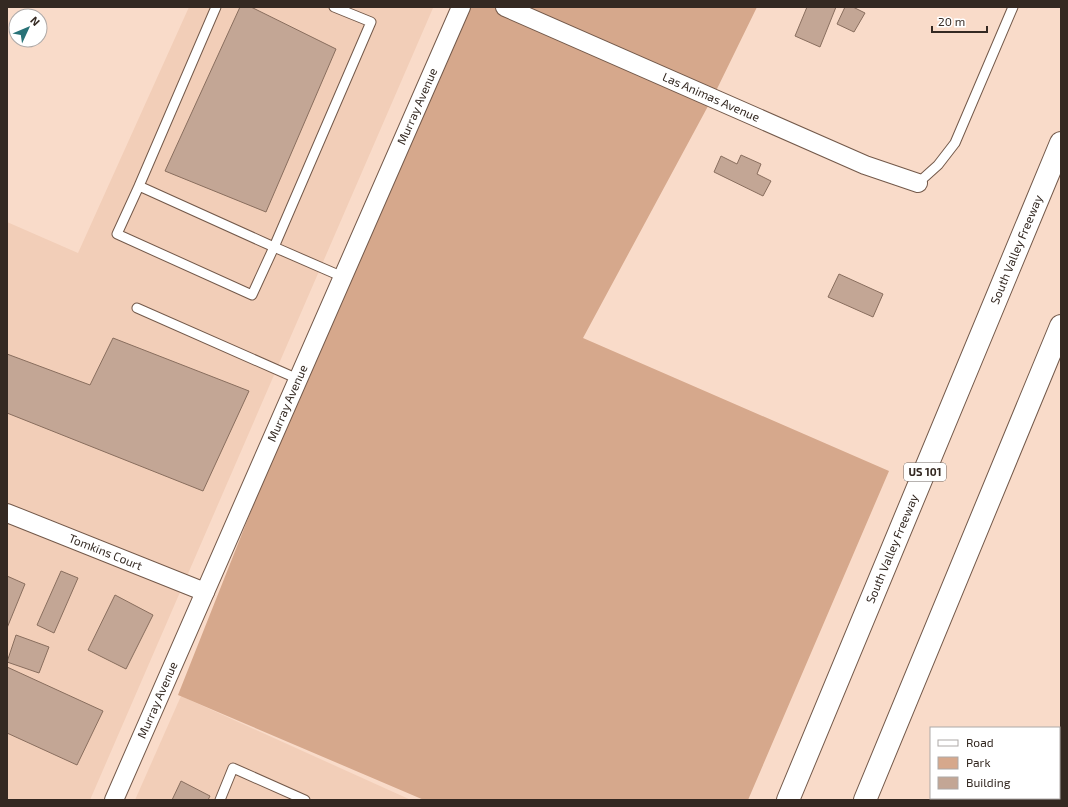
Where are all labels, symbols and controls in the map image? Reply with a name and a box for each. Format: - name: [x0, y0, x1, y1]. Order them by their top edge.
- north arrow: [8, 8, 48, 48]
- scale bar: [932, 8, 987, 34]
- text: N: [28, 13, 43, 28]
- text: 20 m: [938, 14, 965, 28]
- street label: Murray Avenue: [394, 66, 439, 147]
- street label: Las Animas Avenue: [661, 69, 762, 124]
- street label: South Valley Freeway: [987, 192, 1045, 306]
- street label: Murray Avenue: [264, 362, 310, 443]
- road number: US 101: [904, 463, 946, 481]
- street label: South Valley Freeway: [863, 491, 921, 605]
- street label: Tomkins Court: [67, 530, 145, 572]
- street label: Murray Avenue: [134, 659, 180, 740]
- legend: [930, 727, 1060, 799]
- text: Road: [966, 735, 994, 749]
- text: Park: [966, 755, 991, 769]
- text: Building: [966, 775, 1011, 789]

